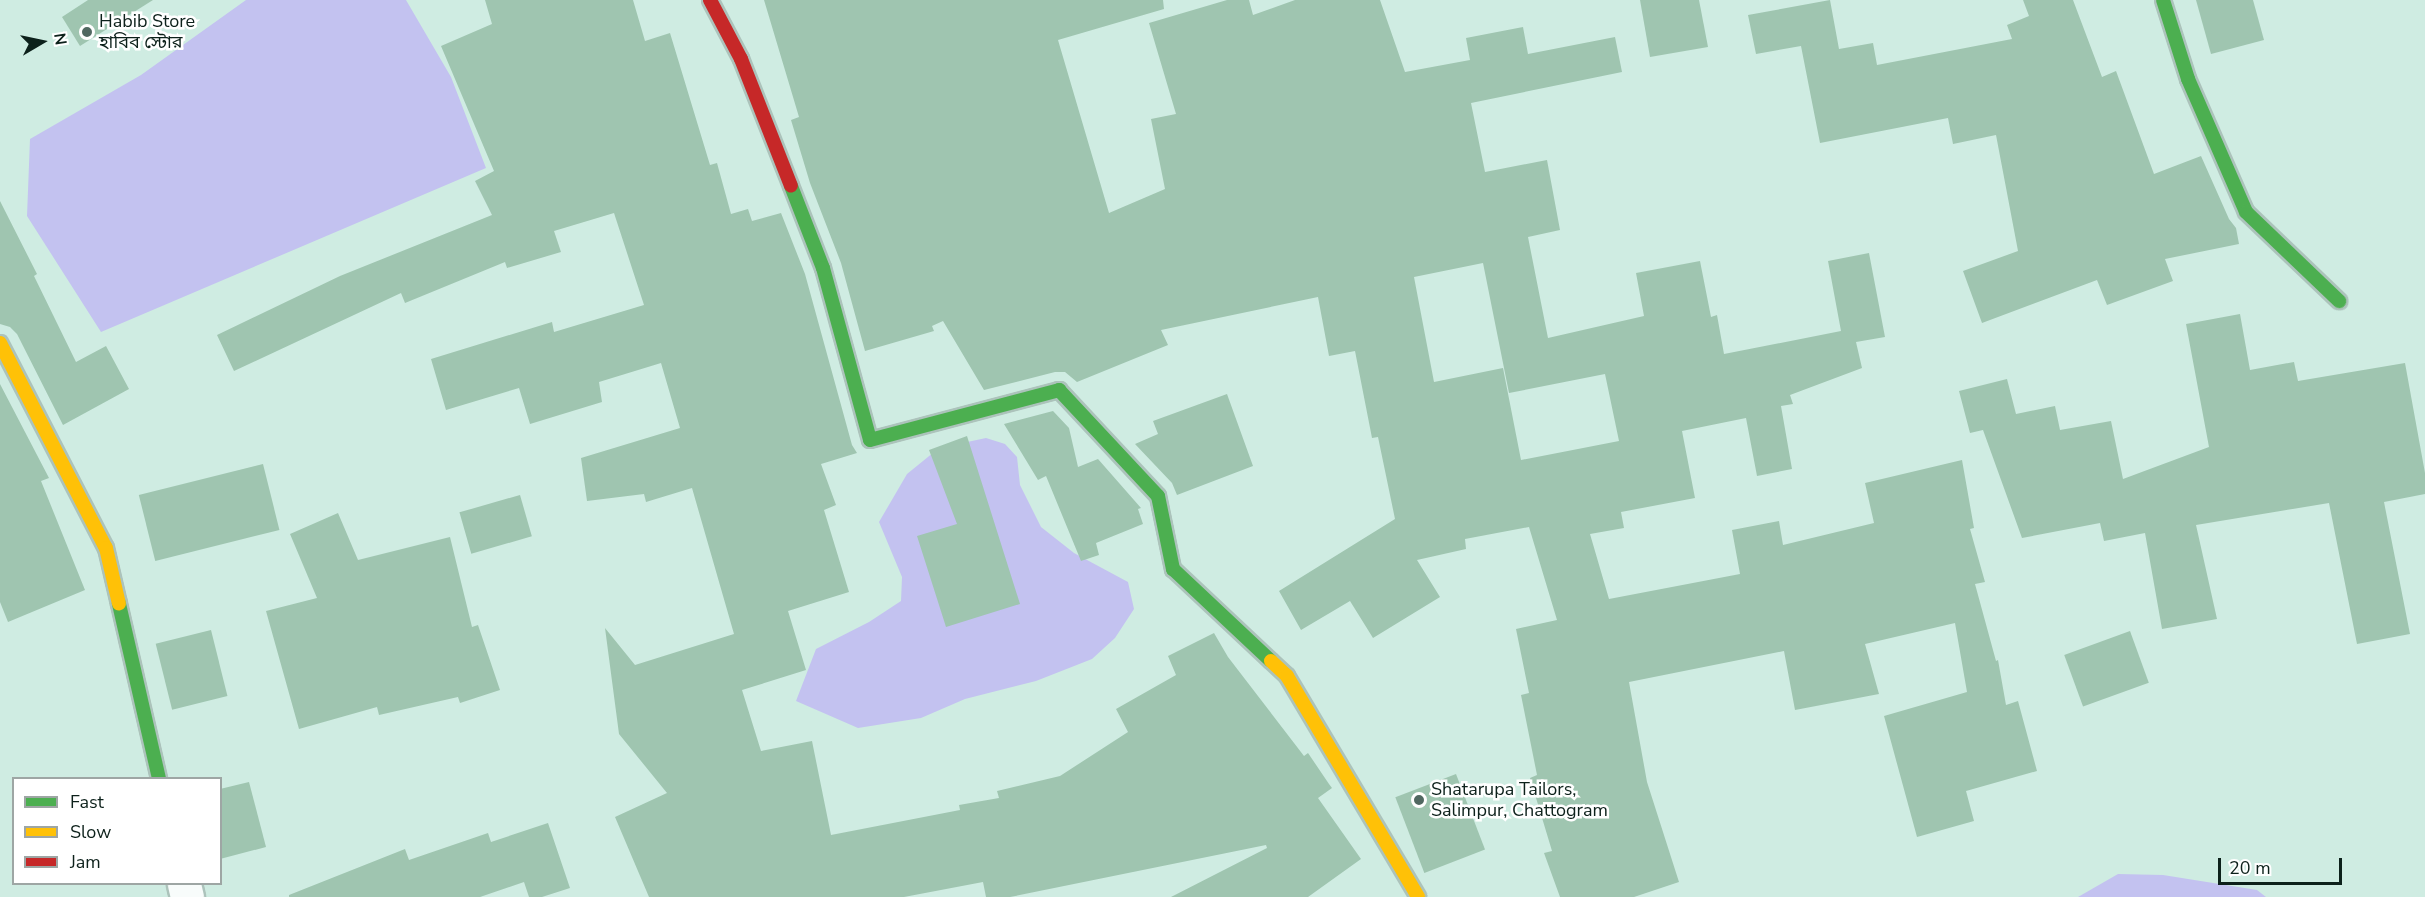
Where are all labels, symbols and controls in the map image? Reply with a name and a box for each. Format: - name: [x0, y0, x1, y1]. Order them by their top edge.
- place label: Habib Store হাবিব স্টোর: [99, 11, 195, 54]
- north arrow: [12, 12, 72, 72]
- marker: Habib Store হাবিব স্টোর: [80, 25, 94, 39]
- text: N: [48, 32, 72, 47]
- legend: [12, 777, 222, 885]
- place label: Shatarupa Tailors, Salimpur, Chattogram: [1431, 779, 1608, 822]
- text: Fast: [70, 790, 104, 814]
- marker: Shatarupa Tailors, Salimpur, Chattogram: [1412, 793, 1426, 807]
- text: Slow: [70, 820, 111, 844]
- scale bar: [2221, 846, 2346, 884]
- text: Jam: [70, 850, 101, 874]
- text: 20 m: [2229, 856, 2271, 880]

